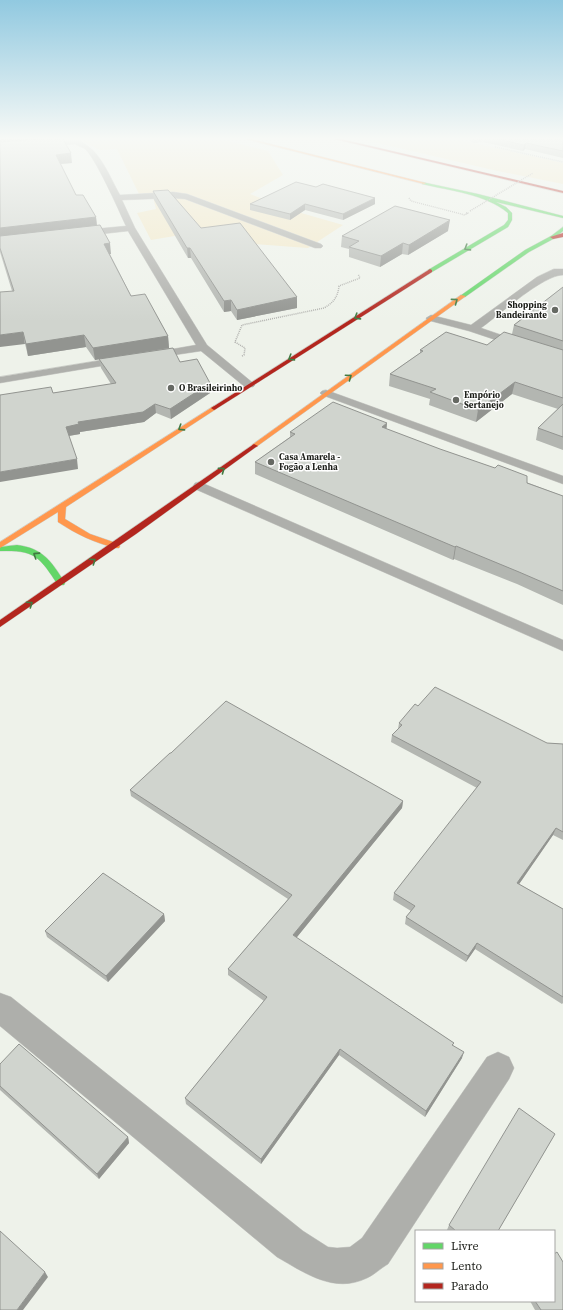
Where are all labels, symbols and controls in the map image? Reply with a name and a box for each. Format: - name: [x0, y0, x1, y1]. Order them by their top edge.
- one-way arrow: [464, 243, 471, 251]
- one-way arrow: [451, 299, 458, 306]
- place label: Shopping Bandeirante: [496, 299, 547, 321]
- marker: Shopping Bandeirante: [550, 305, 560, 315]
- one-way arrow: [354, 313, 361, 320]
- one-way arrow: [288, 354, 295, 361]
- one-way arrow: [345, 375, 352, 382]
- place label: O Brasileirinho: [179, 382, 242, 394]
- marker: O Brasileirinho: [166, 383, 176, 393]
- place label: Empório Sertanejo: [464, 389, 504, 411]
- marker: Empório Sertanejo: [451, 395, 461, 405]
- one-way arrow: [178, 424, 185, 431]
- place label: Casa Amarela - Fogão a Lenha: [279, 451, 340, 473]
- marker: Casa Amarela - Fogão a Lenha: [266, 457, 276, 467]
- one-way arrow: [217, 468, 224, 475]
- one-way arrow: [34, 552, 41, 559]
- one-way arrow: [89, 558, 96, 566]
- one-way arrow: [26, 602, 33, 609]
- legend: [415, 1230, 555, 1302]
- text: Livre: [451, 1238, 479, 1254]
- text: Lento: [451, 1258, 482, 1274]
- text: Parado: [451, 1278, 489, 1294]

